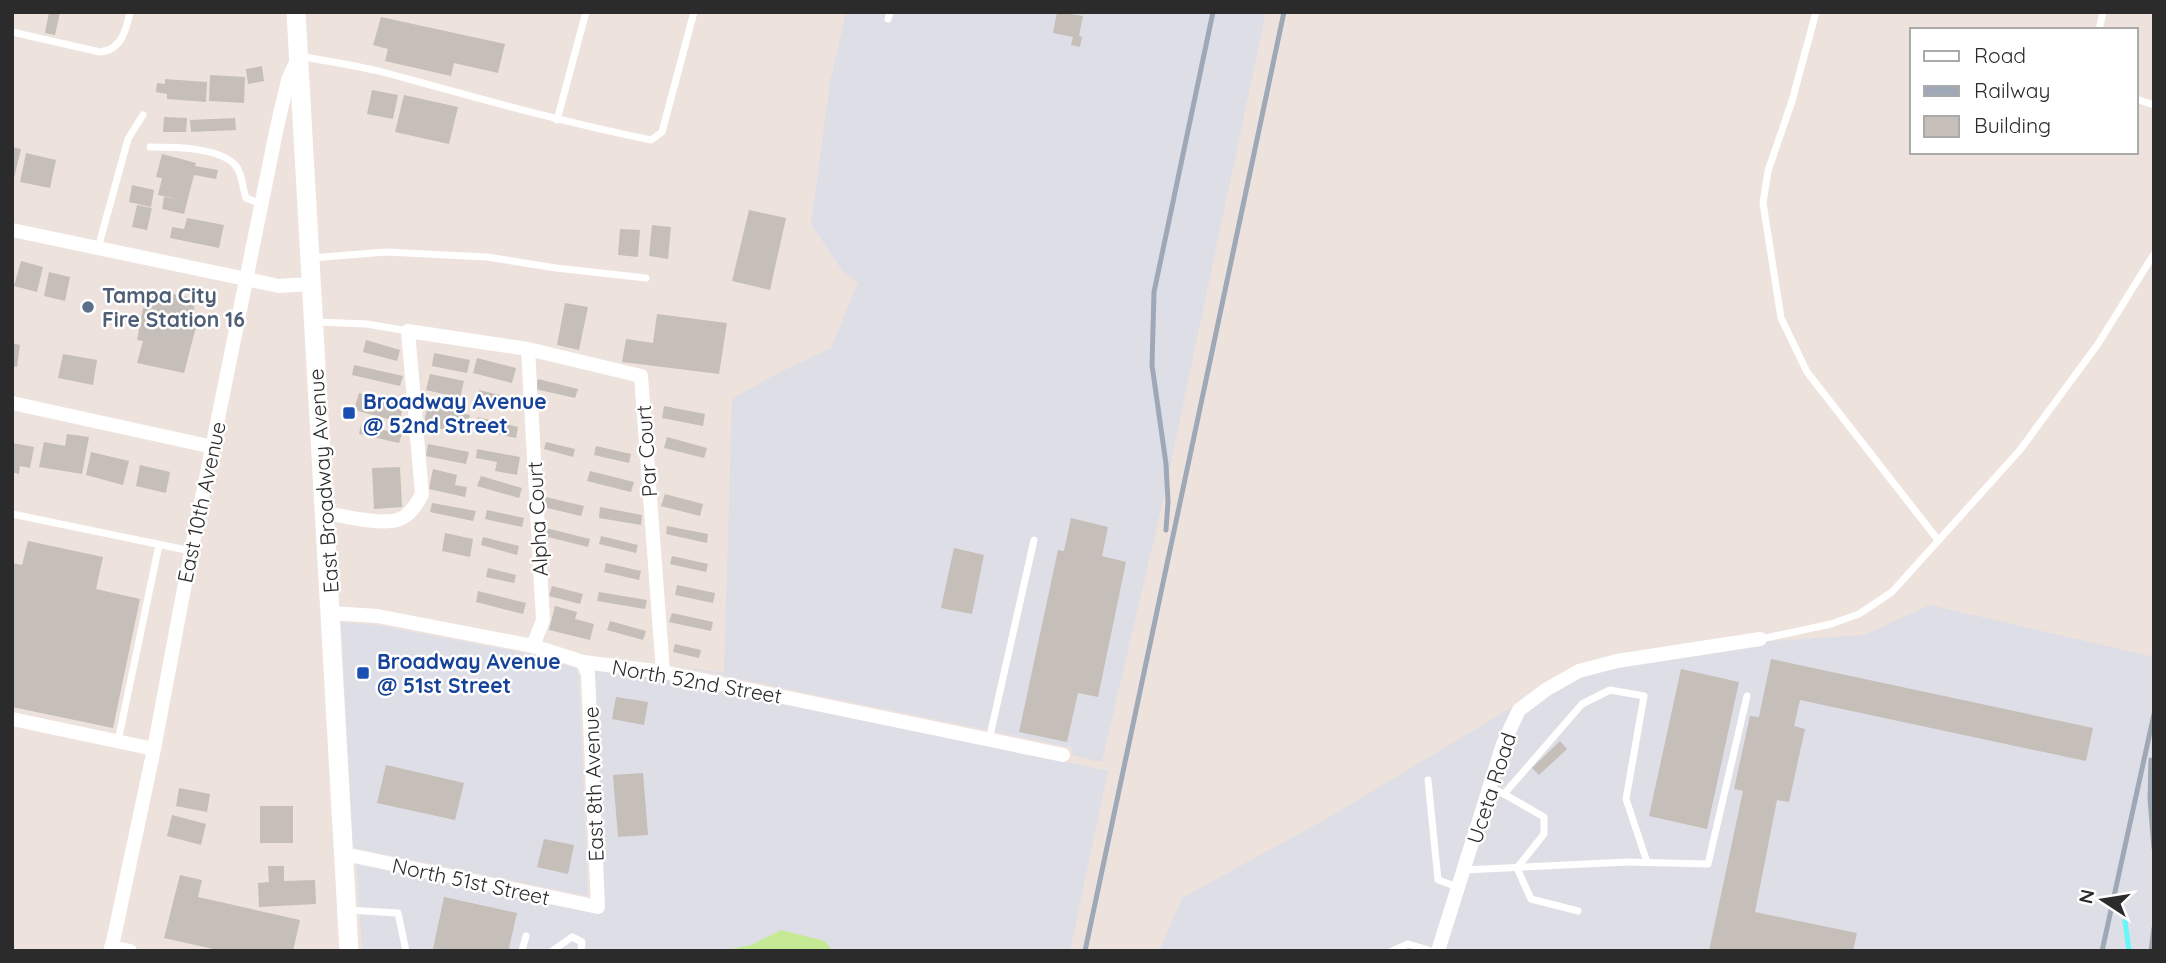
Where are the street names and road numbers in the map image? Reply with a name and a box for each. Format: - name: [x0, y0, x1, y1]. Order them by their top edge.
- street label: East Broadway Avenue: [302, 368, 344, 594]
- street label: Par Court: [630, 404, 662, 498]
- street label: East 10th Avenue: [171, 419, 231, 585]
- street label: Alpha Court: [521, 461, 553, 577]
- street label: North 52nd Street: [610, 653, 784, 709]
- street label: East 8th Avenue: [577, 706, 609, 862]
- street label: Uceta Road: [1461, 729, 1521, 847]
- street label: North 51st Street: [390, 852, 552, 910]

